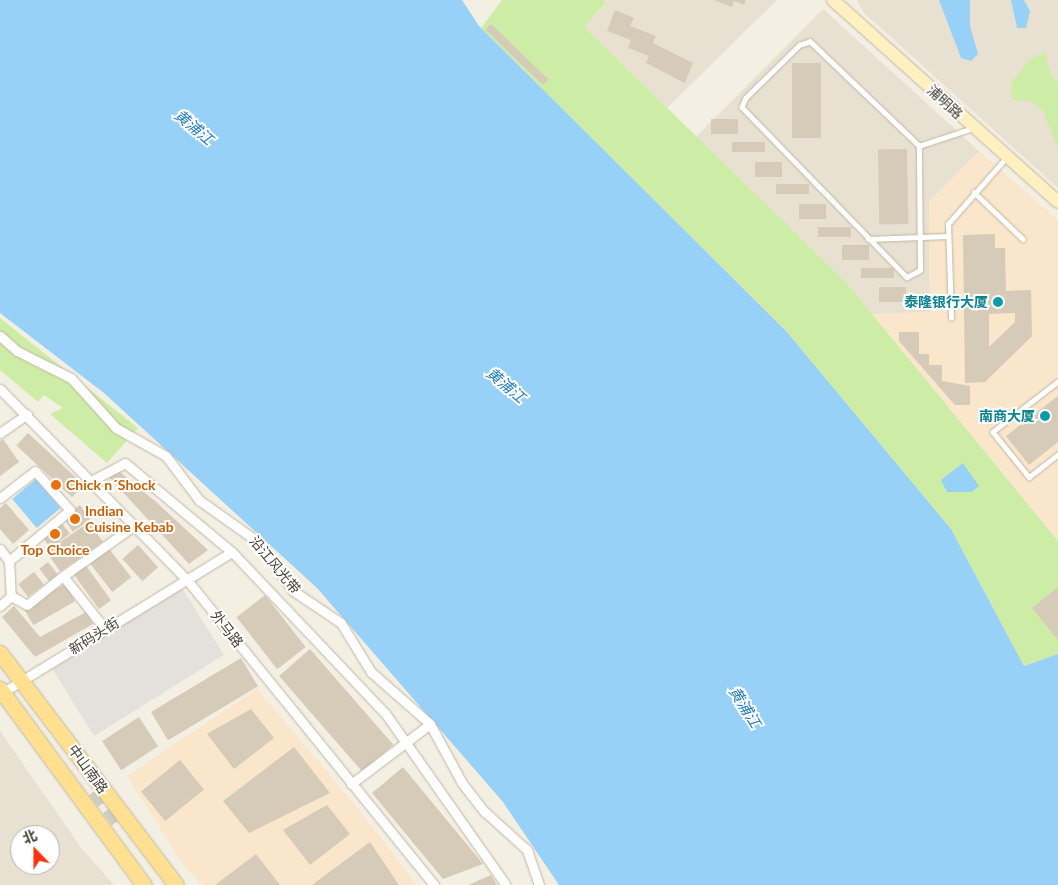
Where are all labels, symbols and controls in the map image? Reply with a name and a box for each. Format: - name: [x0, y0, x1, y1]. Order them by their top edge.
- street label: 浦明路: [924, 82, 966, 122]
- water label: 黄浦江: [171, 106, 217, 148]
- place label: 泰隆银行大厦: [904, 294, 988, 310]
- marker: 泰隆银行大厦: [992, 296, 1004, 308]
- water label: 黄浦江: [483, 364, 529, 406]
- place label: 南商大厦: [979, 408, 1035, 424]
- marker: 南商大厦: [1039, 410, 1051, 422]
- place label: Chick n´Shock: [66, 477, 156, 493]
- marker: Chick n´Shock: [50, 479, 62, 491]
- place label: Indian Cuisine Kebab: [85, 503, 174, 536]
- marker: Indian Cuisine Kebab: [69, 513, 81, 525]
- marker: Top Choice: [49, 528, 61, 540]
- street label: 沿江风光带: [246, 533, 304, 597]
- place label: Top Choice: [21, 542, 89, 558]
- street label: 外马路: [207, 607, 247, 651]
- street label: 新码头街: [66, 614, 122, 658]
- water label: 黄浦江: [725, 683, 765, 731]
- street label: 中山南路: [65, 741, 111, 797]
- north arrow: [10, 825, 60, 875]
- text: 北: [20, 826, 39, 847]

